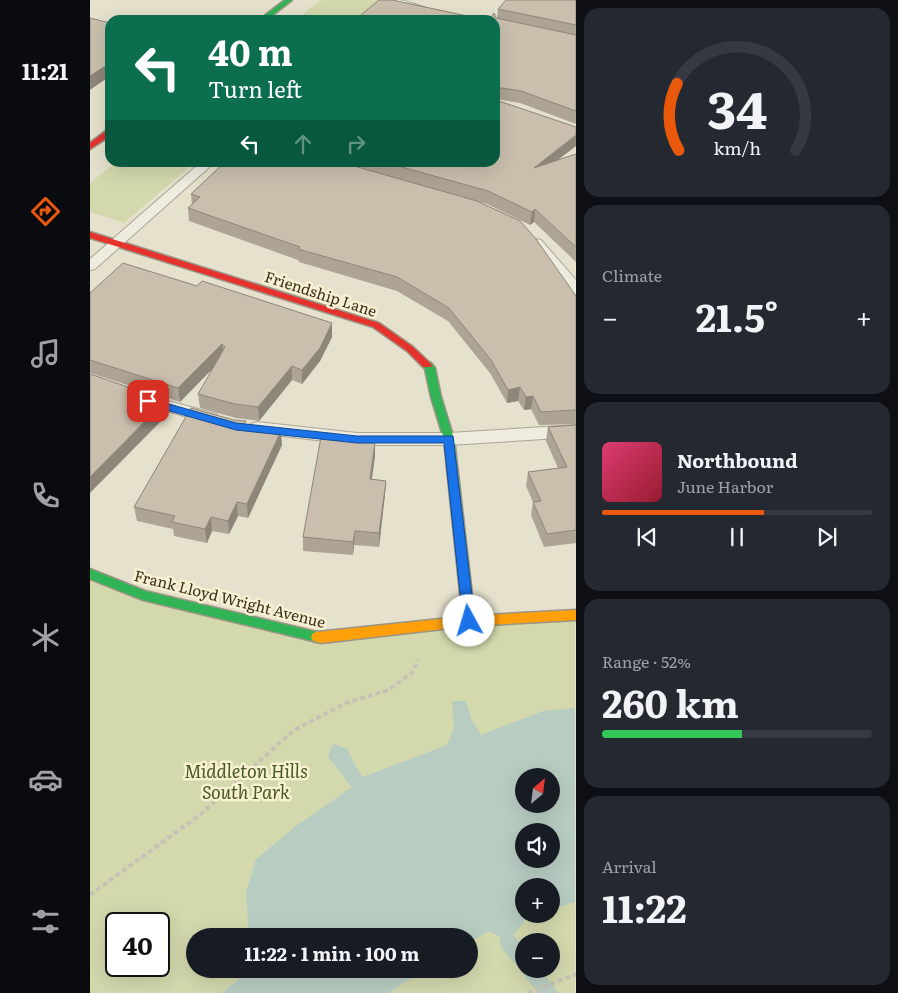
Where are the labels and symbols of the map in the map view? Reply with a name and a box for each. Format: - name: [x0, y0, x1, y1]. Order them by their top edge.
- street label: Friendship Lane: [262, 264, 380, 322]
- pin: [127, 380, 169, 422]
- street label: Frank Lloyd Wright Avenue: [132, 563, 328, 633]
- position arrow: [442, 594, 494, 646]
- park label: Middleton Hills South Park: [184, 757, 308, 805]
- north arrow: [515, 768, 560, 812]
- speed limit sign: 40: [105, 912, 170, 977]

